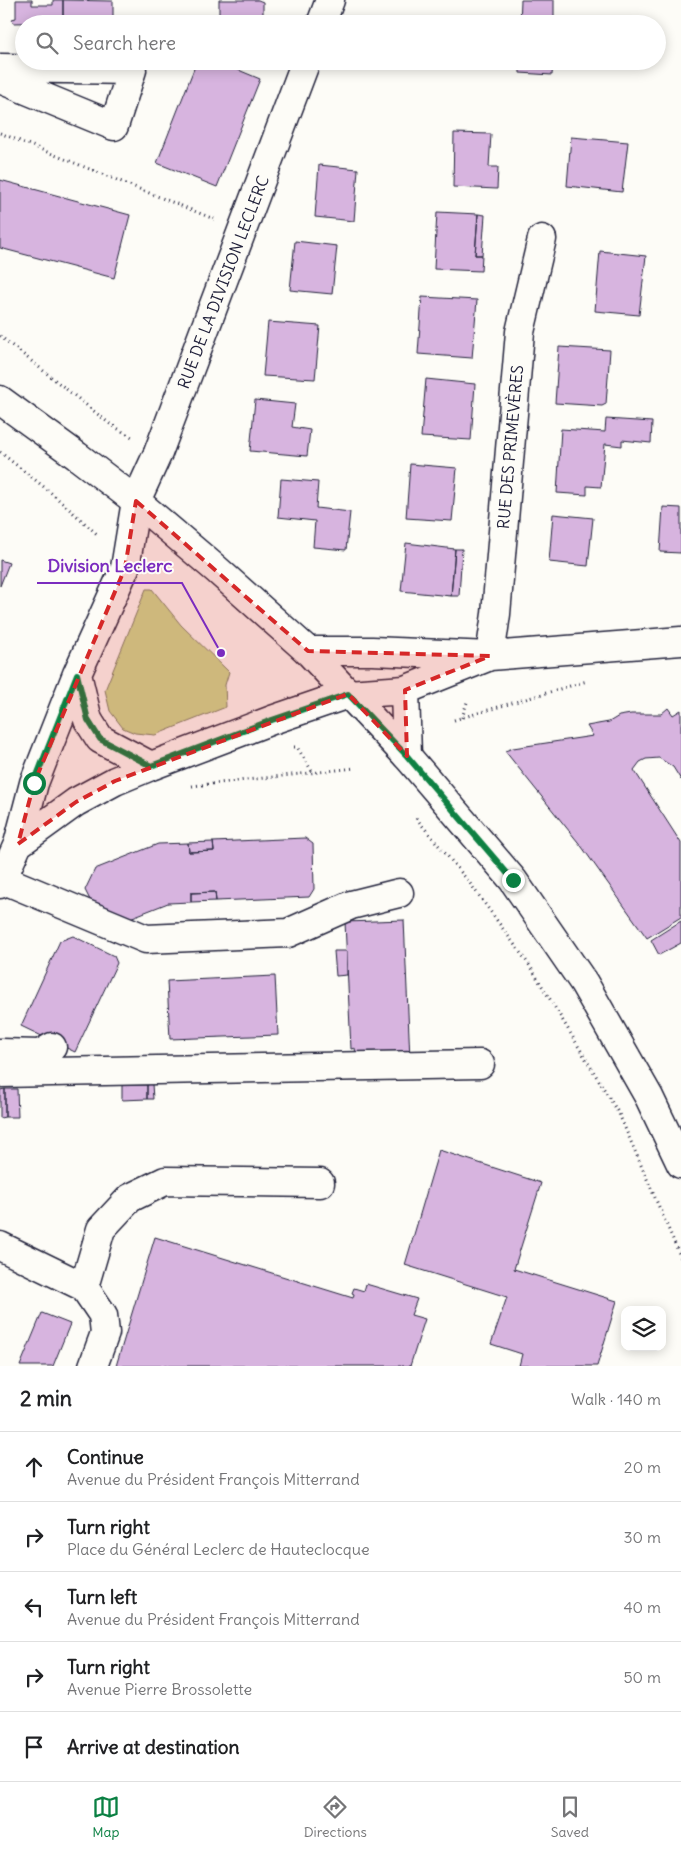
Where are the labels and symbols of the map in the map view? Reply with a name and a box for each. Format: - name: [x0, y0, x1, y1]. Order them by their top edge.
- street label: RUE DE LA DIVISION LECLERC: [173, 173, 273, 391]
- street label: RUE DES PRIMEVÈRES: [493, 364, 527, 530]
- callout: Division Leclerc: [37, 550, 182, 583]
- text: Division Leclerc: [48, 554, 172, 577]
- route start: [23, 772, 46, 795]
- route end: [502, 869, 525, 892]

